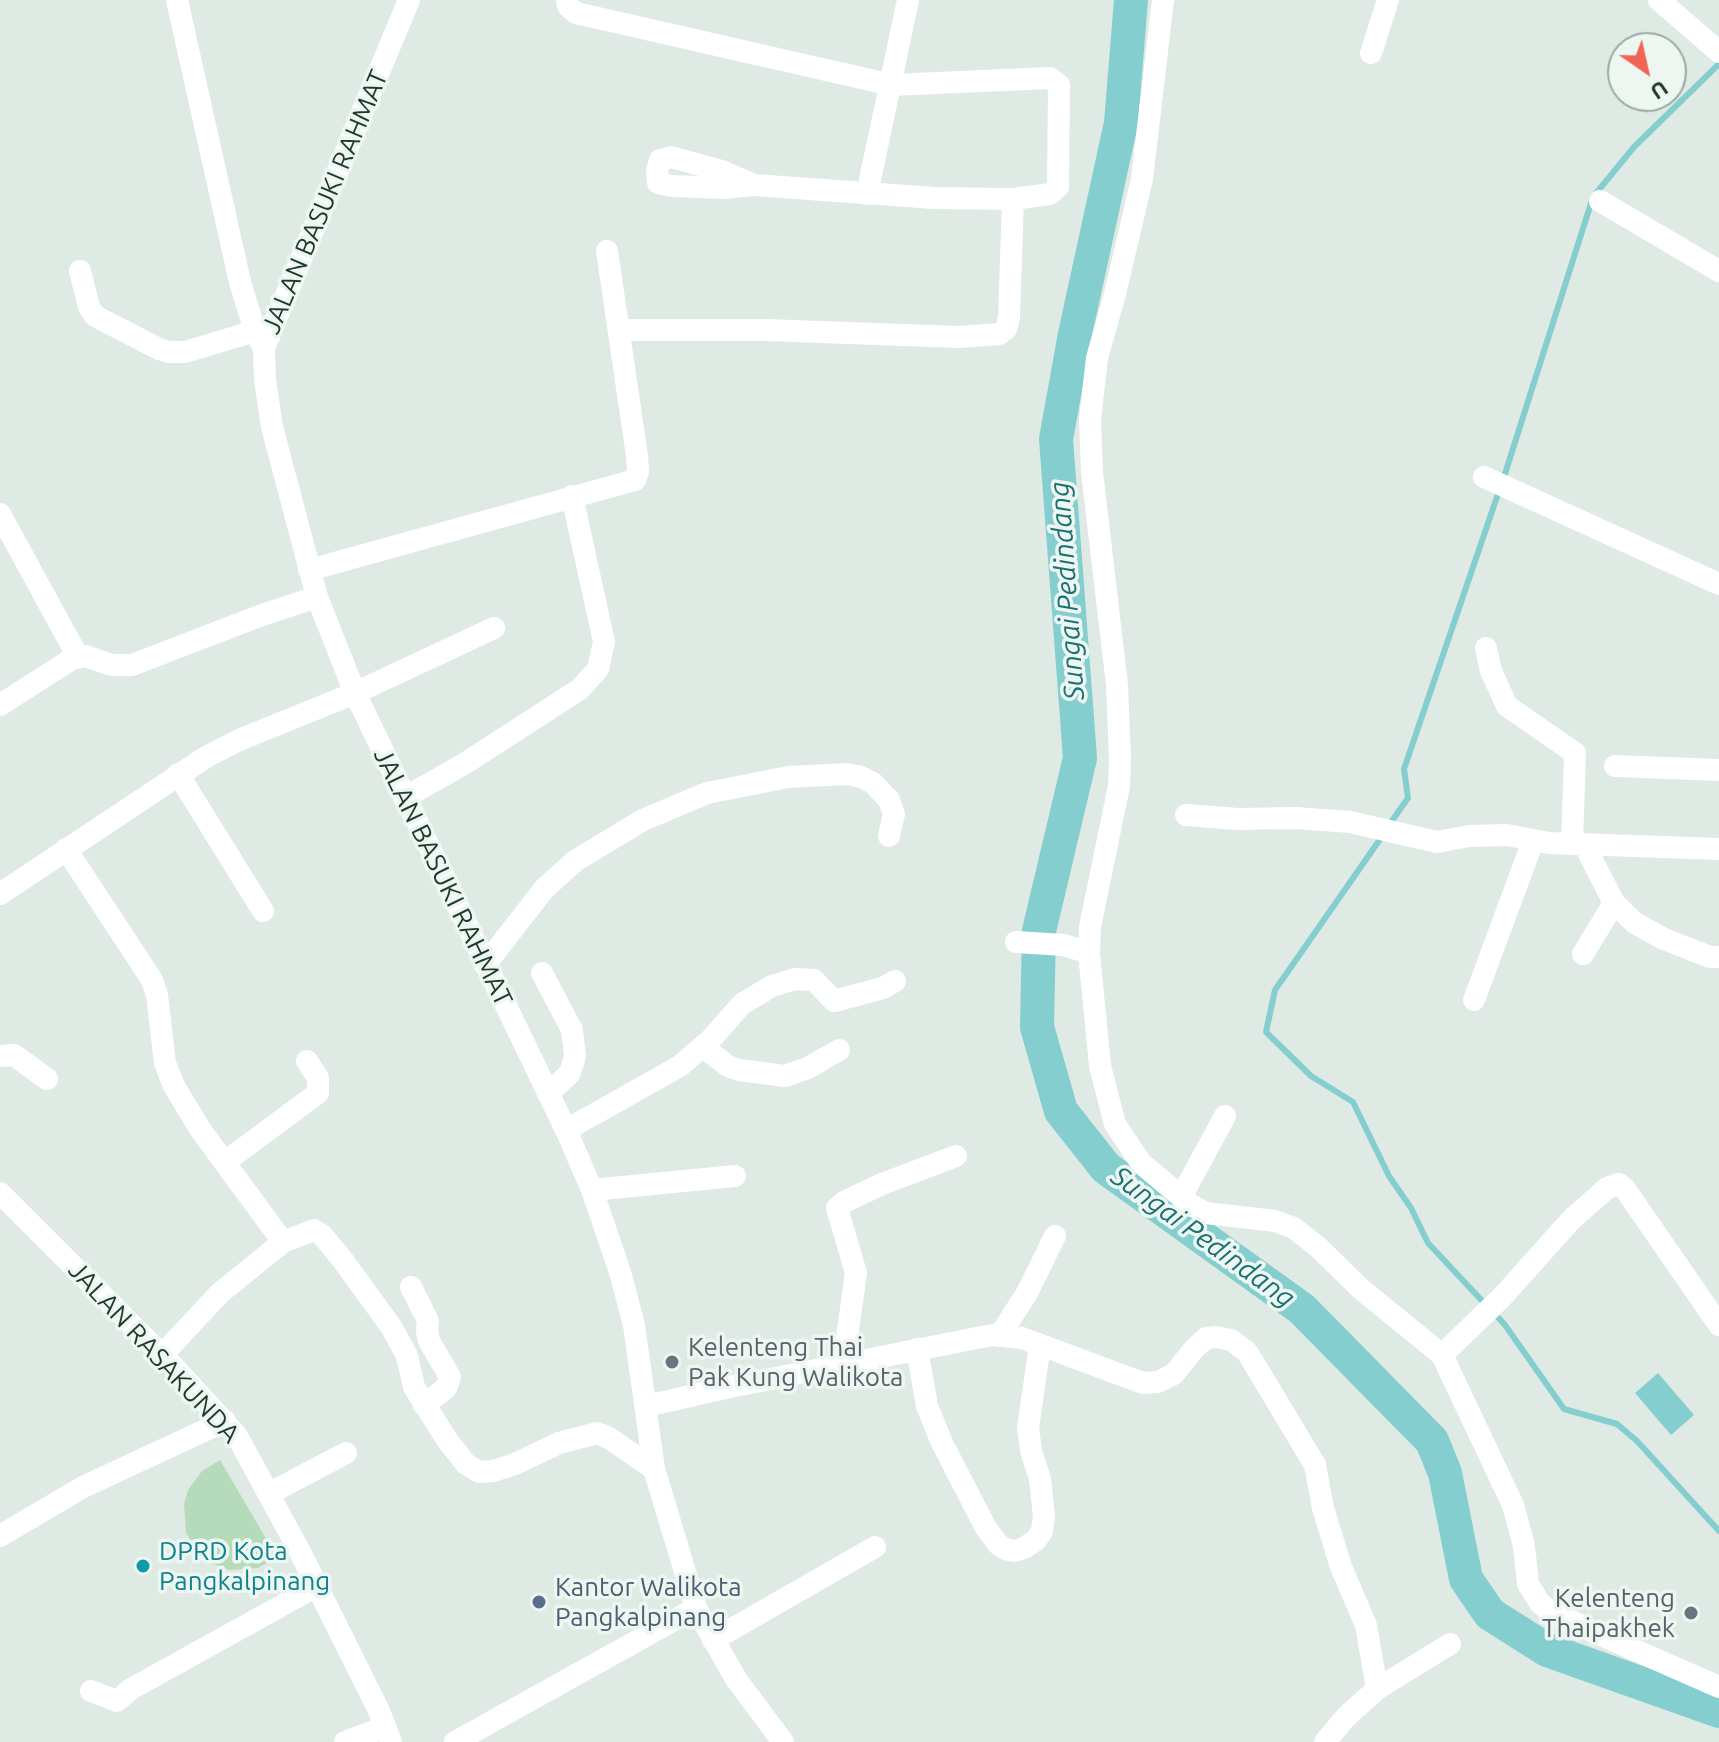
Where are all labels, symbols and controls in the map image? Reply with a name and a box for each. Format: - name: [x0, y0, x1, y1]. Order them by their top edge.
- north arrow: [1607, 32, 1687, 112]
- street label: JALAN BASUKI RAHMAT: [255, 66, 395, 338]
- text: U: [1646, 76, 1673, 105]
- water label: Sungai Pedindang: [1043, 481, 1091, 701]
- street label: JALAN BASUKI RAHMAT: [367, 743, 519, 1011]
- water label: Sungai Pedindang: [1105, 1159, 1301, 1315]
- street label: JALAN RASAKUNDA: [62, 1255, 246, 1449]
- place label: Kelenteng Thai Pak Kung Walikota: [688, 1331, 903, 1392]
- marker: Kelenteng Thai Pak Kung Walikota: [663, 1353, 681, 1371]
- place label: DPRD Kota Pangkalpinang: [159, 1535, 330, 1596]
- marker: DPRD Kota Pangkalpinang: [134, 1557, 152, 1575]
- place label: Kantor Walikota Pangkalpinang: [555, 1571, 742, 1632]
- place label: Kelenteng Thaipakhek: [1542, 1582, 1675, 1644]
- marker: Kantor Walikota Pangkalpinang: [530, 1593, 548, 1611]
- marker: Kelenteng Thaipakhek: [1682, 1604, 1700, 1622]

